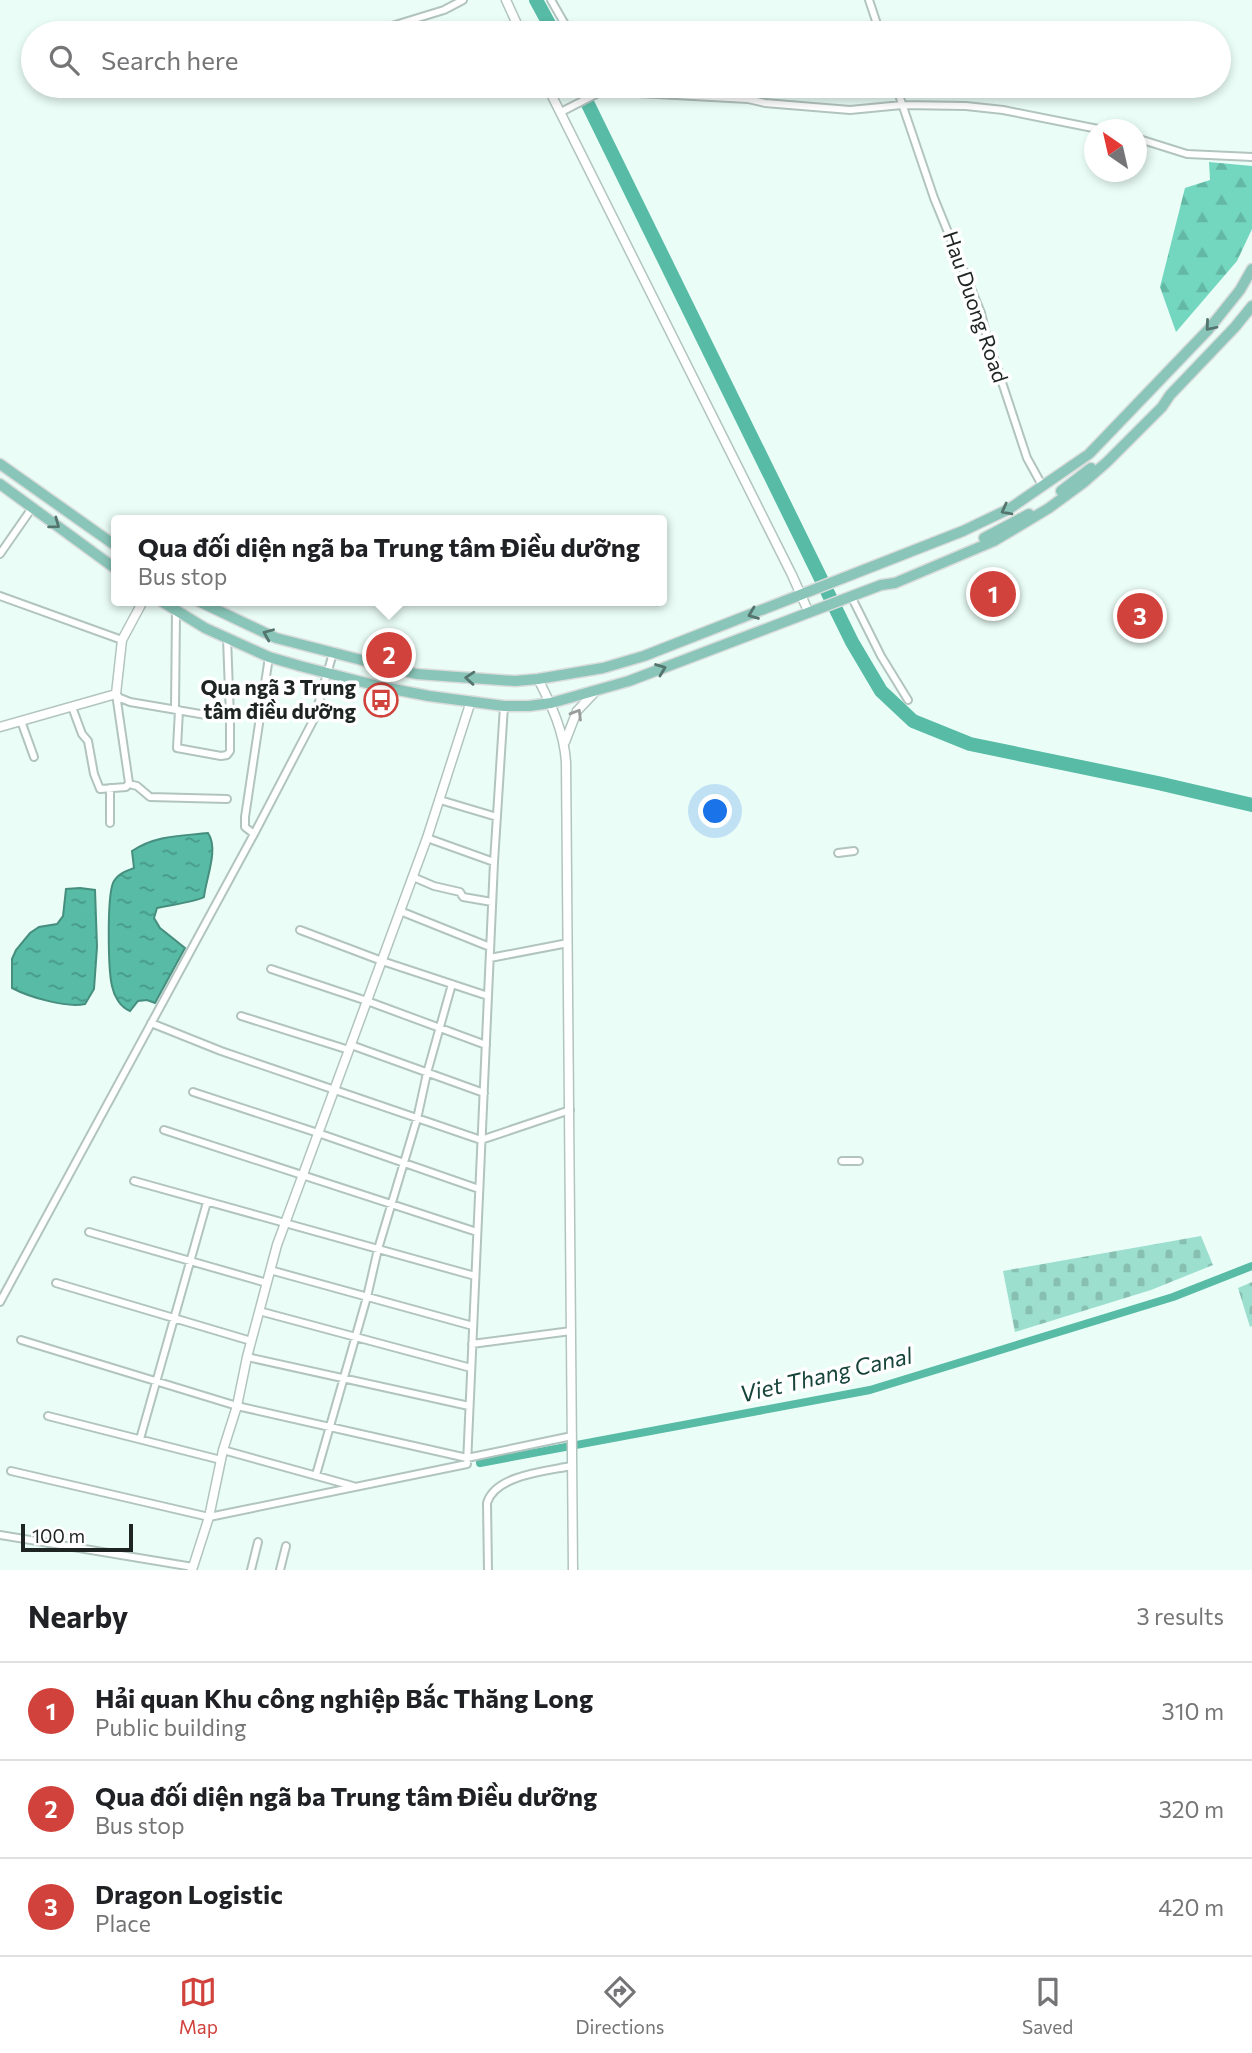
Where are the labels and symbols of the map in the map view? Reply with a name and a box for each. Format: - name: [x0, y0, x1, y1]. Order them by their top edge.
- north arrow: [1084, 119, 1147, 182]
- street label: Hau Duong Road: [939, 227, 1014, 386]
- one-way arrow: [1206, 318, 1218, 331]
- one-way arrow: [1001, 501, 1013, 515]
- one-way arrow: [47, 516, 60, 529]
- pin: 1: [970, 568, 1016, 620]
- pin: 3: [1117, 590, 1163, 642]
- one-way arrow: [748, 605, 760, 619]
- one-way arrow: [263, 628, 275, 642]
- pin: 2: [366, 629, 412, 681]
- one-way arrow: [654, 663, 666, 677]
- one-way arrow: [464, 671, 475, 686]
- place label: Qua ngã 3 Trung tâm điều dưỡng: [200, 674, 356, 723]
- bus stop icon: Qua ngã 3 Trung tâm điều dưỡng: [362, 681, 400, 719]
- one-way arrow: [569, 709, 582, 722]
- your location: [698, 794, 732, 828]
- water label: Viet Thang Canal: [737, 1340, 916, 1408]
- scale bar: [21, 1521, 133, 1553]

